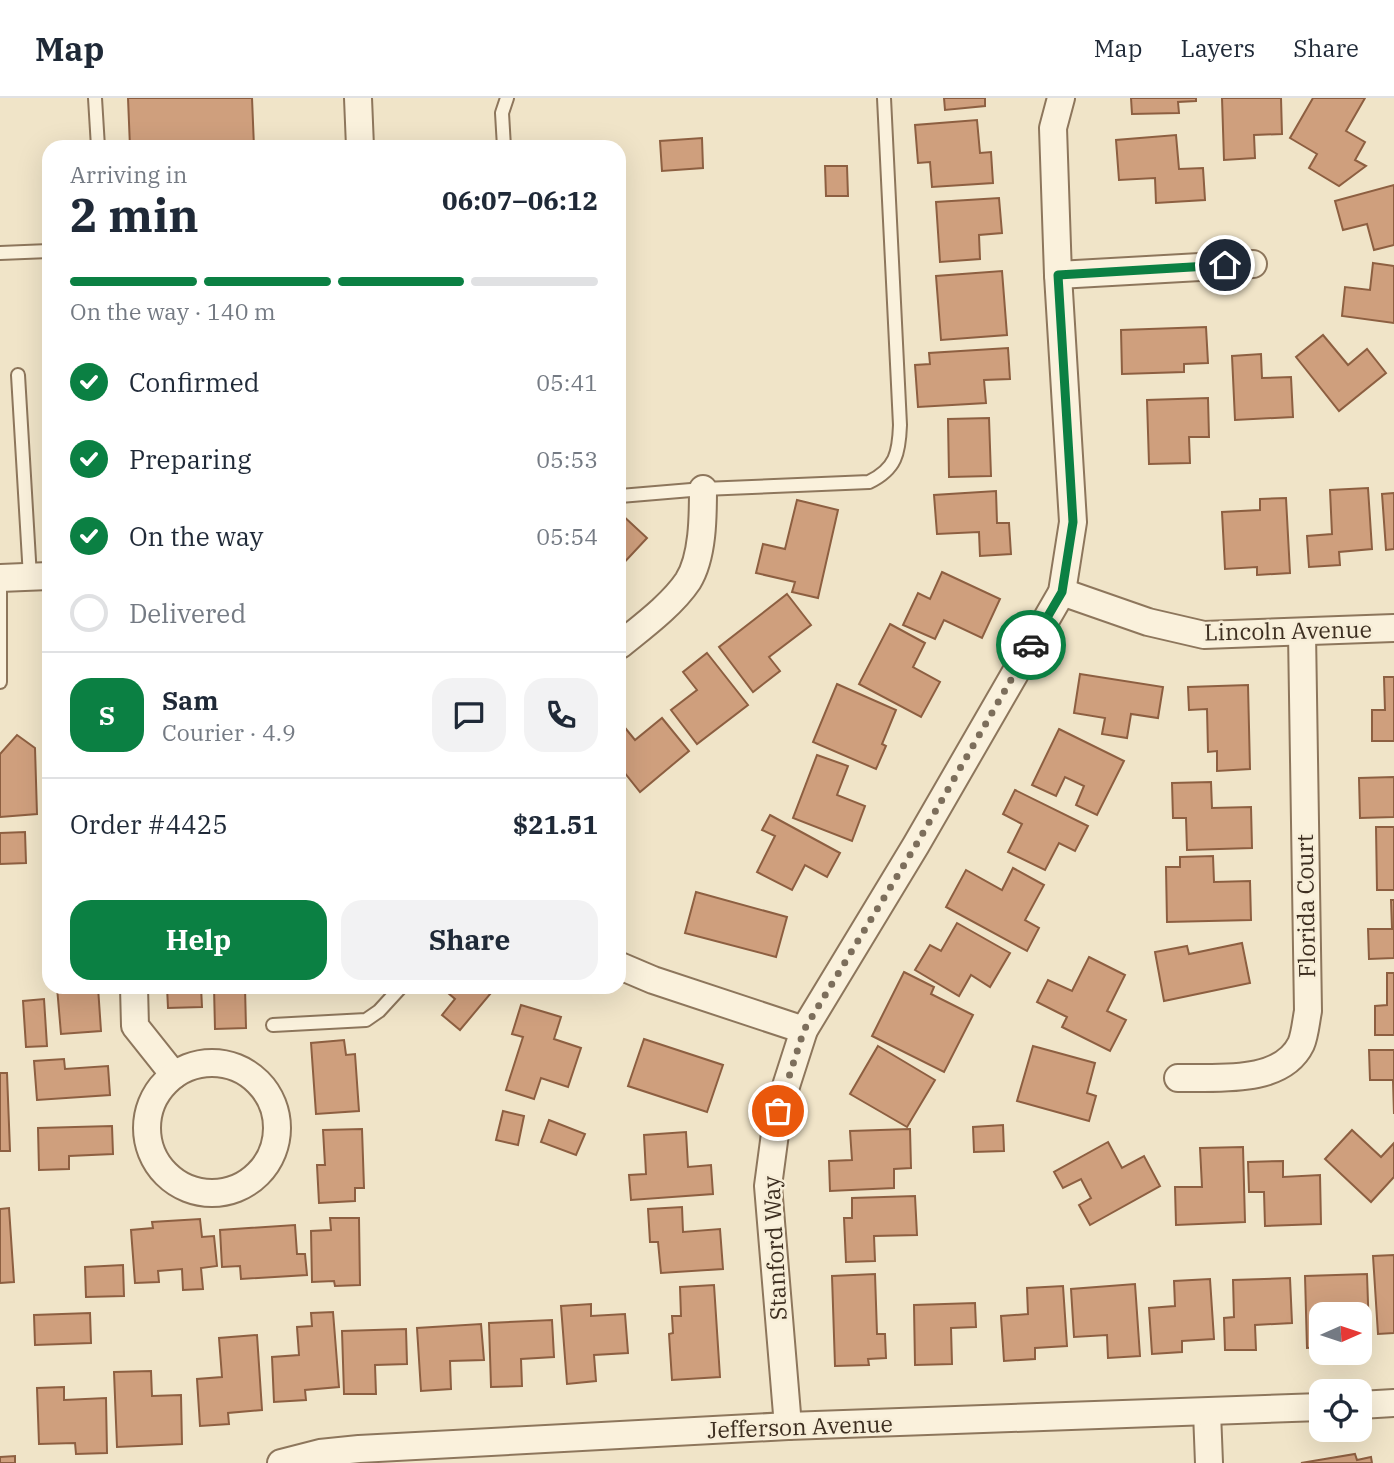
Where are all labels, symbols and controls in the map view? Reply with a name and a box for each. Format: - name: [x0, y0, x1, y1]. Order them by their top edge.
- text: Map: [35, 27, 104, 70]
- text: Map: [1094, 32, 1142, 64]
- text: Layers: [1180, 32, 1255, 64]
- text: Share: [1293, 32, 1359, 64]
- text: Arriving in: [70, 159, 187, 189]
- text: 06:07–06:12: [442, 183, 598, 217]
- text: 2 min: [70, 185, 199, 245]
- pin: [1195, 235, 1255, 295]
- icon: home: [1206, 246, 1244, 284]
- text: On the way · 140 m: [70, 296, 276, 326]
- icon: check: [70, 363, 108, 401]
- text: Confirmed: [129, 365, 260, 399]
- text: 05:41: [536, 367, 598, 397]
- icon: check: [70, 440, 108, 478]
- text: Preparing: [129, 442, 251, 476]
- text: 05:53: [536, 444, 598, 474]
- icon: check: [70, 517, 108, 555]
- text: On the way: [129, 519, 263, 553]
- text: 05:54: [536, 521, 598, 551]
- text: Delivered: [129, 596, 246, 630]
- courier: [996, 610, 1066, 680]
- street label: Lincoln Avenue: [1204, 614, 1372, 646]
- icon: car: [1012, 626, 1050, 664]
- button: chat: [432, 678, 506, 752]
- button: phone: [524, 678, 598, 752]
- text: Sam: [162, 683, 218, 717]
- text: S: [99, 698, 115, 732]
- text: Courier · 4.9: [162, 717, 296, 747]
- text: Order #4425: [70, 807, 228, 841]
- text: $21.51: [513, 807, 598, 841]
- street label: Florida Court: [1289, 834, 1321, 978]
- button: Help: [70, 900, 327, 980]
- button: Share: [341, 900, 598, 980]
- pin: [748, 1081, 808, 1141]
- icon: bag: [759, 1092, 797, 1130]
- street label: Stanford Way: [755, 1174, 793, 1321]
- north arrow: [1309, 1302, 1372, 1365]
- map controls: [1309, 1302, 1372, 1442]
- button: locate: [1309, 1379, 1372, 1442]
- street label: Jefferson Avenue: [707, 1408, 893, 1444]

